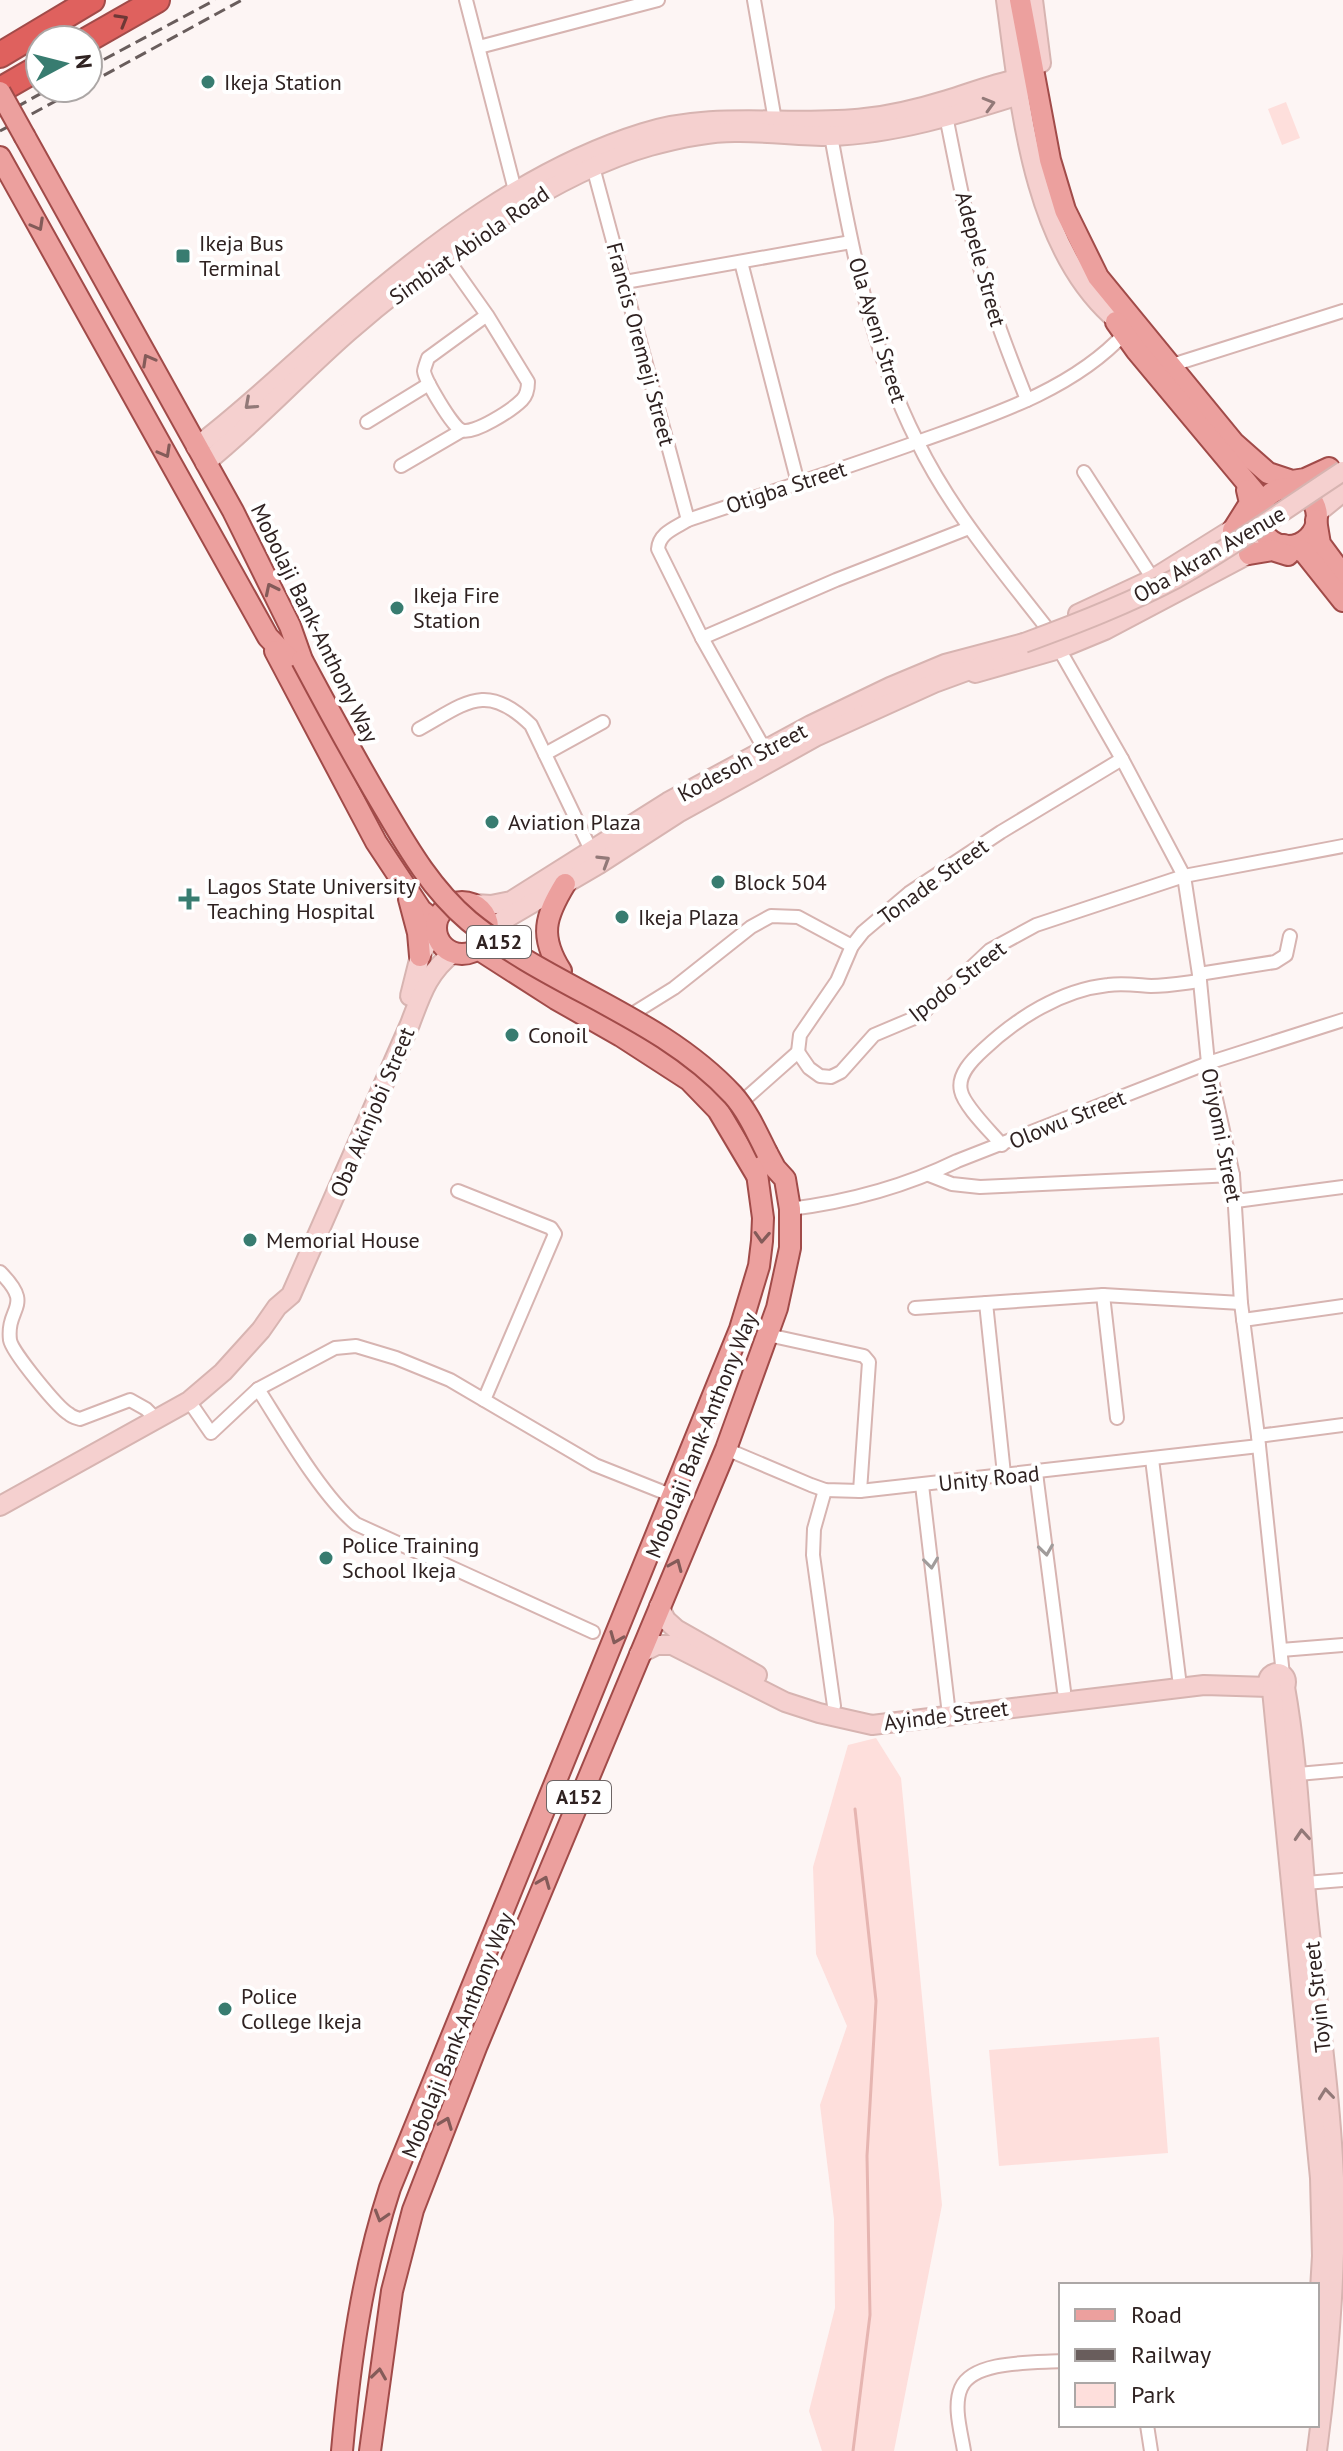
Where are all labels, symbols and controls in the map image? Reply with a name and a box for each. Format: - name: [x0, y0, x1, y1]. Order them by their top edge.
- one-way arrow: [113, 14, 128, 30]
- north arrow: [24, 24, 104, 104]
- text: N: [69, 53, 99, 70]
- place label: Ikeja Station: [224, 68, 342, 96]
- marker: Ikeja Station: [199, 73, 217, 91]
- one-way arrow: [982, 96, 996, 113]
- street label: Simbiat Abiola Road: [384, 179, 554, 311]
- street label: Adepele Street: [950, 188, 1013, 330]
- one-way arrow: [28, 216, 44, 231]
- place label: Ikeja Bus Terminal: [199, 229, 283, 282]
- street label: Francis Oremeji Street: [600, 239, 682, 449]
- marker: Ikeja Bus Terminal: [174, 247, 192, 265]
- street label: Ola Ayeni Street: [843, 254, 914, 407]
- one-way arrow: [142, 354, 157, 368]
- one-way arrow: [245, 394, 260, 409]
- one-way arrow: [155, 444, 170, 458]
- street label: Otigba Street: [722, 454, 850, 520]
- street label: Mobolaji Bank-Anthony Way: [245, 499, 385, 748]
- street label: Oba Akran Avenue: [1128, 499, 1290, 609]
- place label: Ikeja Fire Station: [413, 581, 499, 634]
- one-way arrow: [265, 582, 281, 597]
- marker: Ikeja Fire Station: [388, 599, 406, 617]
- street label: Kodesoh Street: [673, 716, 812, 808]
- place label: Aviation Plaza: [508, 808, 641, 836]
- marker: Aviation Plaza: [483, 813, 501, 831]
- street label: Tonade Street: [873, 831, 994, 930]
- one-way arrow: [595, 855, 610, 871]
- place label: Block 504: [734, 868, 827, 896]
- place label: Lagos State University Teaching Hospital: [207, 872, 417, 925]
- marker: Block 504: [709, 873, 727, 891]
- marker: Lagos State University Teaching Hospital: [178, 888, 200, 910]
- place label: Ikeja Plaza: [638, 903, 739, 931]
- marker: Ikeja Plaza: [613, 908, 631, 926]
- road number: A152: [467, 926, 531, 958]
- street label: Ipodo Street: [903, 934, 1012, 1028]
- place label: Conoil: [528, 1021, 588, 1049]
- street label: Oba Akinjobi Street: [324, 1022, 421, 1201]
- marker: Conoil: [503, 1026, 521, 1044]
- street label: Oriyomi Street: [1195, 1066, 1249, 1205]
- street label: Olowu Street: [1005, 1083, 1130, 1155]
- place label: Memorial House: [266, 1226, 420, 1254]
- marker: Memorial House: [241, 1231, 259, 1249]
- one-way arrow: [754, 1231, 771, 1244]
- street label: Mobolaji Bank-Anthony Way: [639, 1307, 763, 1562]
- street label: Unity Road: [937, 1459, 1041, 1497]
- place label: Police Training School Ikeja: [342, 1531, 479, 1584]
- one-way arrow: [1037, 1543, 1054, 1557]
- marker: Police Training School Ikeja: [317, 1549, 335, 1567]
- one-way arrow: [923, 1557, 940, 1570]
- one-way arrow: [667, 1559, 683, 1573]
- one-way arrow: [609, 1630, 625, 1644]
- street label: Ayinde Street: [882, 1693, 1010, 1737]
- road number: A152: [547, 1781, 611, 1813]
- one-way arrow: [1293, 1828, 1310, 1841]
- one-way arrow: [534, 1876, 550, 1891]
- street label: Mobolaji Bank-Anthony Way: [395, 1907, 519, 2162]
- street label: Toyin Street: [1297, 1940, 1337, 2054]
- place label: Police College Ikeja: [241, 1982, 362, 2035]
- marker: Police College Ikeja: [216, 2000, 234, 2018]
- one-way arrow: [1318, 2087, 1335, 2100]
- one-way arrow: [436, 2117, 453, 2131]
- one-way arrow: [374, 2209, 390, 2222]
- legend: [1059, 2283, 1319, 2427]
- text: Road: [1131, 2299, 1182, 2330]
- text: Railway: [1131, 2339, 1211, 2370]
- one-way arrow: [370, 2367, 387, 2380]
- text: Park: [1131, 2379, 1176, 2410]

